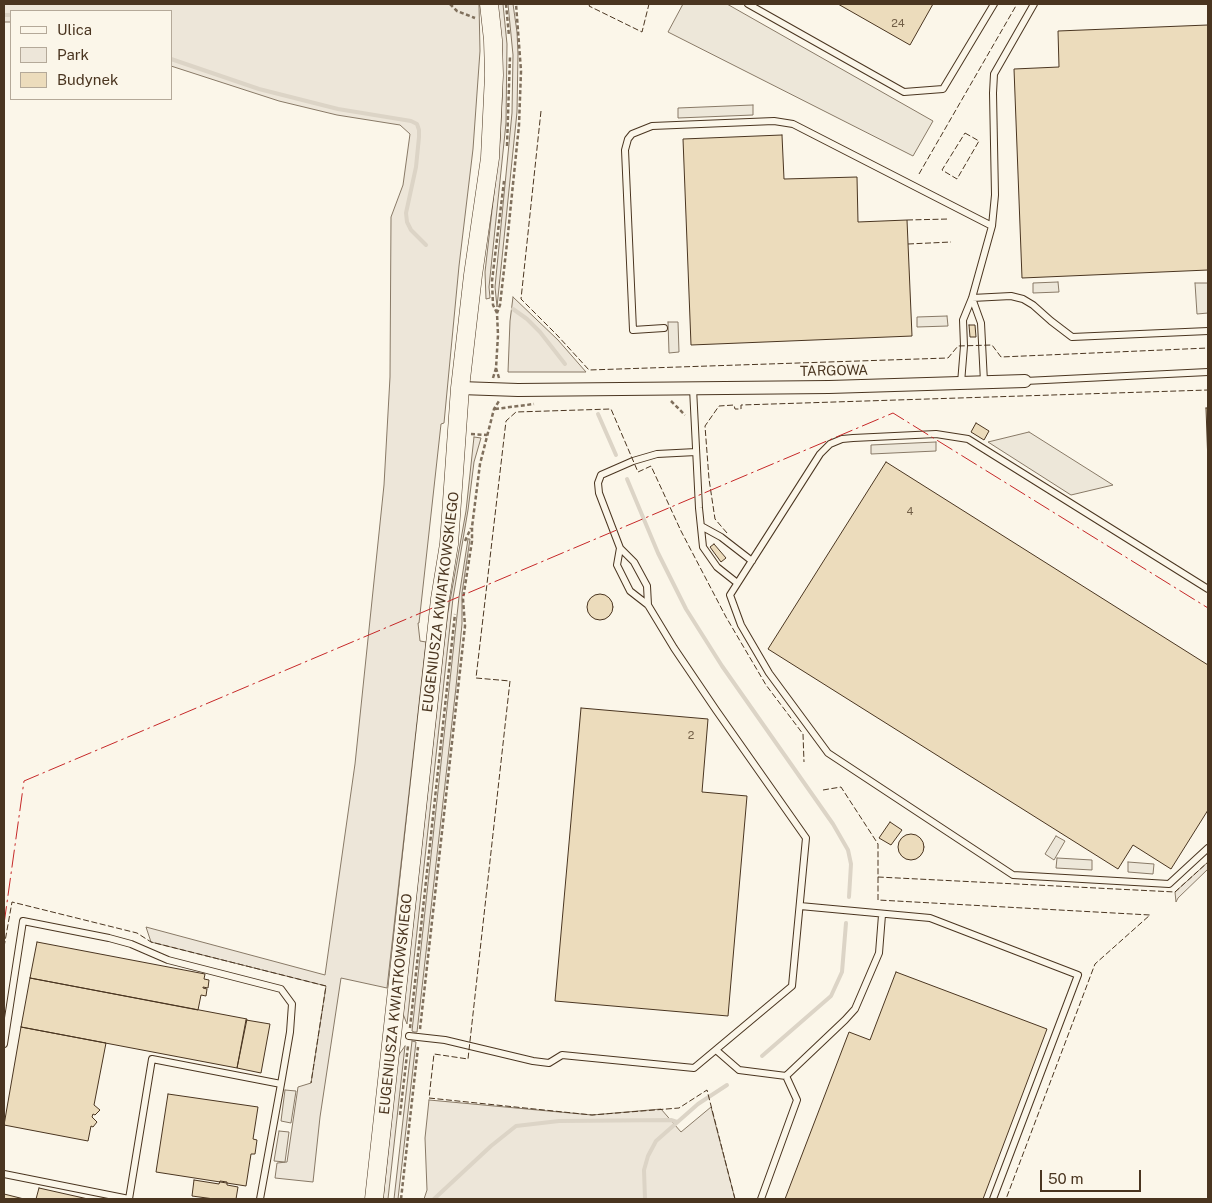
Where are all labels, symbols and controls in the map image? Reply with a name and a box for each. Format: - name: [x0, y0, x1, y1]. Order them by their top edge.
- legend: [10, 10, 172, 100]
- house number: 24: [891, 17, 905, 31]
- text: Ulica: [57, 21, 92, 38]
- text: Park: [57, 46, 89, 63]
- text: Budynek: [57, 71, 118, 88]
- street label: TARGOWA: [800, 362, 868, 380]
- street label: EUGENIUSZA KWIATKOWSKIEGO: [419, 491, 463, 713]
- house number: 4: [907, 505, 913, 519]
- house number: 2: [688, 729, 694, 743]
- street label: EUGENIUSZA KWIATKOWSKIEGO: [376, 893, 416, 1115]
- scale bar: [1042, 1160, 1143, 1192]
- text: 50 m: [1048, 1170, 1083, 1187]

